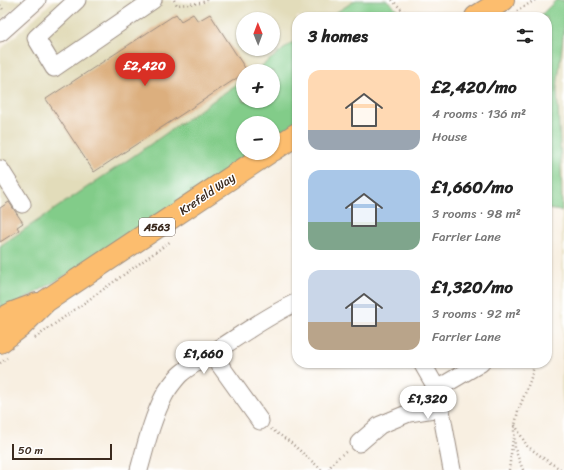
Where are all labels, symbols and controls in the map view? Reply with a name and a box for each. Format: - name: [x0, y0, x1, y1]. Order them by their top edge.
- north arrow: [236, 12, 280, 56]
- map controls: [236, 12, 280, 160]
- text: 3 homes: [308, 21, 368, 51]
- icon: filters: [514, 25, 536, 47]
- pin: £2,420: [112, 53, 178, 87]
- text: £2,420: [124, 54, 166, 77]
- button: +: [236, 64, 280, 108]
- text: £2,420/mo: [432, 72, 517, 102]
- icon: home: [340, 86, 388, 134]
- text: 4 rooms · 136 m²: [432, 102, 526, 125]
- button: −: [236, 116, 280, 160]
- text: House: [432, 125, 467, 148]
- street label: Krefeld Way: [174, 167, 240, 221]
- text: £1,660/mo: [432, 172, 513, 202]
- icon: home: [340, 186, 388, 234]
- text: 3 rooms · 98 m²: [432, 202, 521, 225]
- road number: A563: [139, 218, 175, 236]
- text: Farrier Lane: [432, 225, 501, 248]
- text: £1,320/mo: [432, 272, 513, 302]
- icon: home: [340, 286, 388, 334]
- text: 3 rooms · 92 m²: [432, 302, 521, 325]
- text: Farrier Lane: [432, 325, 501, 348]
- pin: £1,660: [171, 341, 237, 375]
- text: £1,660: [185, 342, 223, 365]
- pin: £1,320: [395, 386, 461, 420]
- text: £1,320: [409, 387, 447, 410]
- text: 50 m: [18, 441, 43, 460]
- scale bar: [12, 442, 112, 461]

